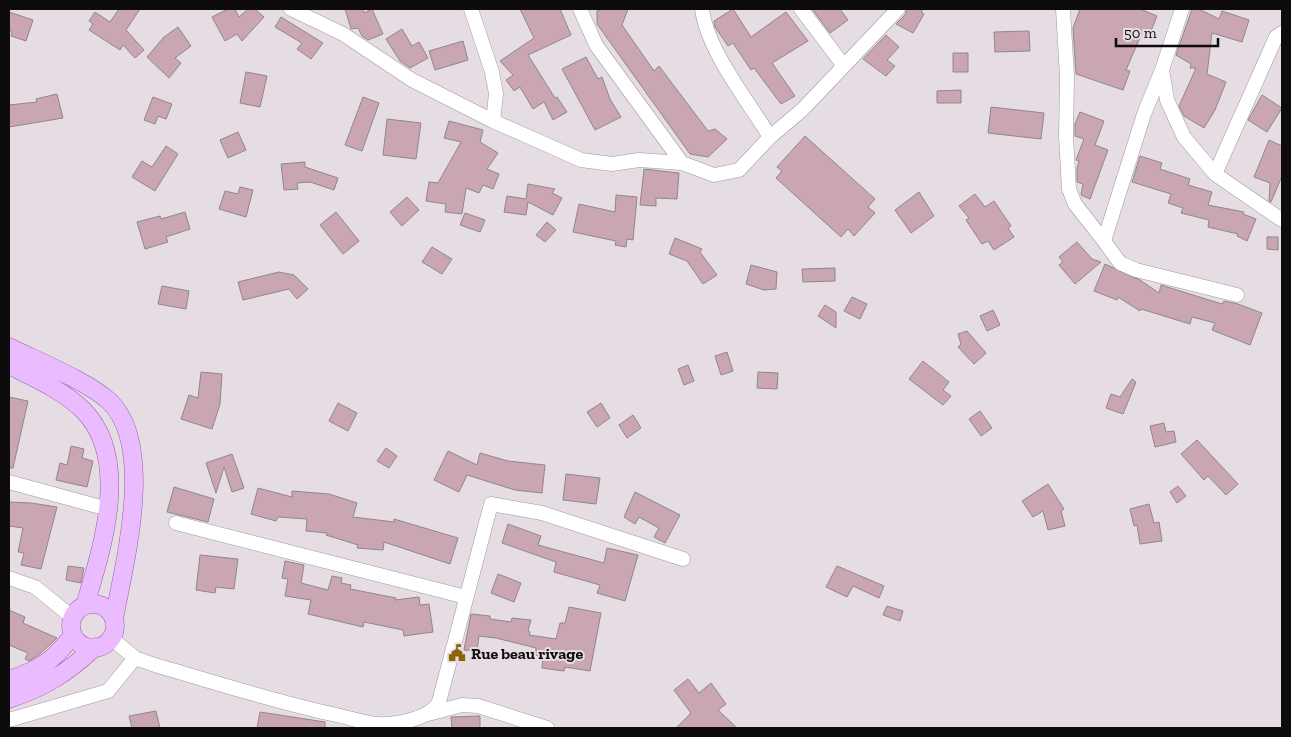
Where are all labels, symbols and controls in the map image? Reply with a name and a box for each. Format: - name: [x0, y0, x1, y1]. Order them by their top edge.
- scale bar: [1116, 15, 1218, 47]
- text: 50 m: [1124, 24, 1157, 42]
- public building icon: Rue beau rivage: [447, 643, 467, 663]
- place label: Rue beau rivage: [471, 644, 583, 663]

